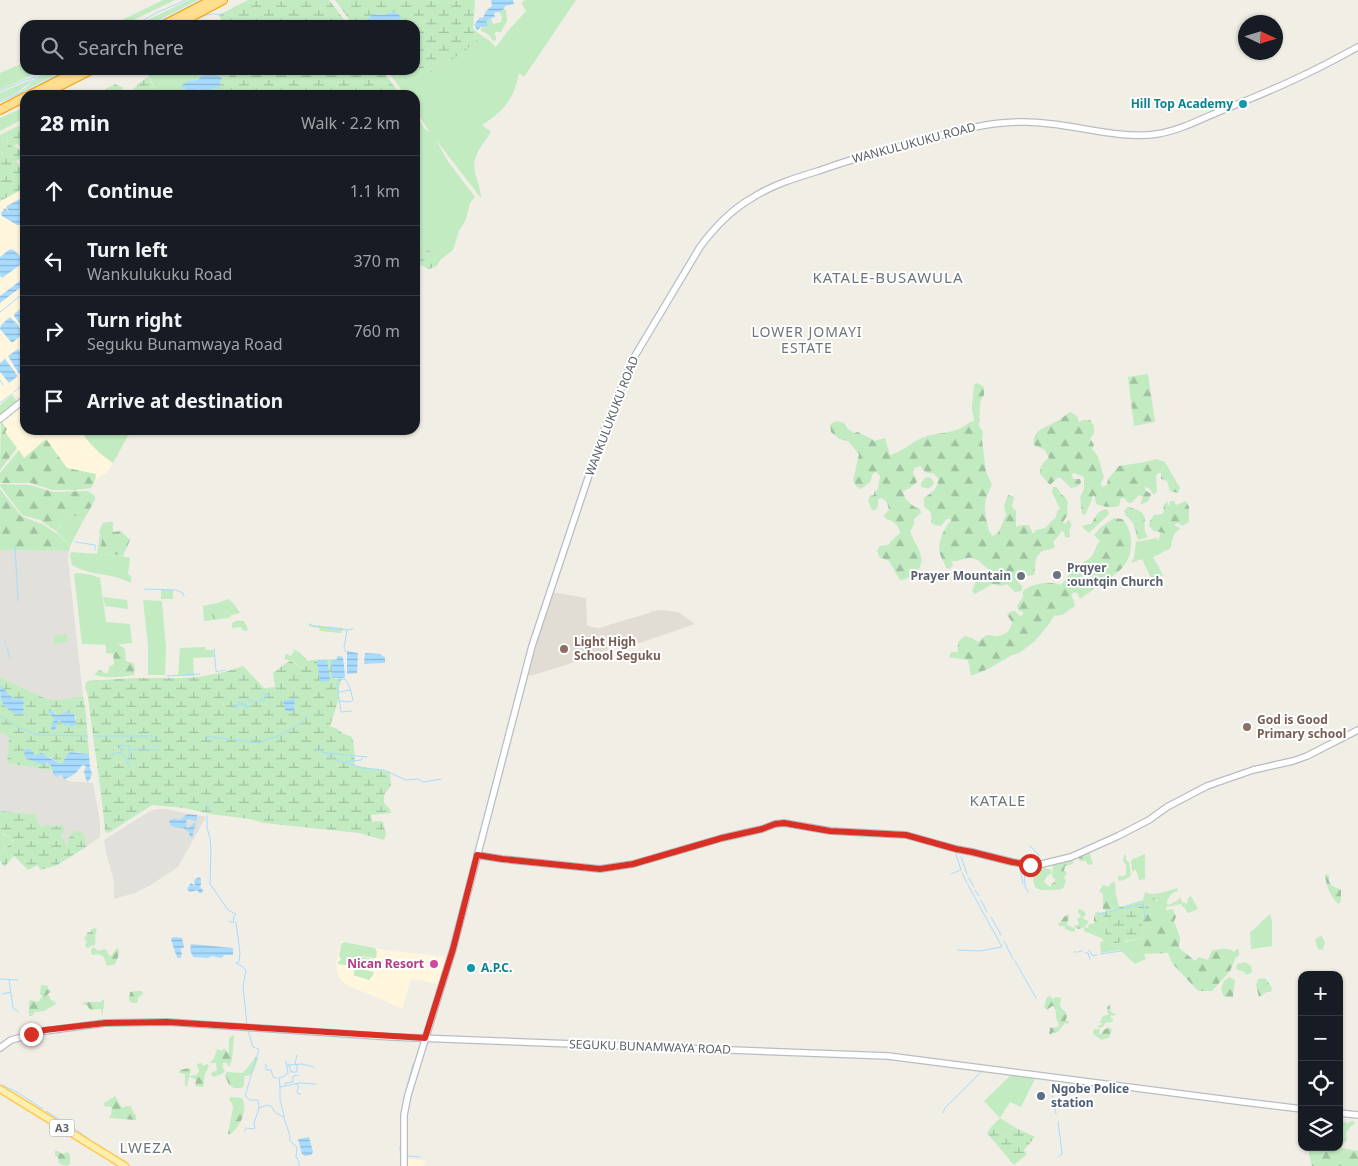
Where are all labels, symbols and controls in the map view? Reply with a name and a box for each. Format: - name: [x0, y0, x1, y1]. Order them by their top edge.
- north arrow: [1238, 15, 1283, 60]
- search box: [20, 20, 420, 75]
- icon: search: [38, 34, 66, 62]
- text: Search here: [78, 35, 184, 61]
- place label: Hill Top Academy: [1131, 95, 1233, 112]
- marker: Hill Top Academy: [1237, 98, 1249, 110]
- text: 28 min: [40, 109, 110, 137]
- text: Walk · 2.2 km: [301, 112, 400, 134]
- street label: WANKULUKUKU ROAD: [850, 118, 978, 167]
- icon: ahead: [40, 177, 68, 205]
- text: Continue: [87, 178, 173, 204]
- text: 1.1 km: [350, 180, 400, 202]
- text: Turn left: [87, 237, 168, 263]
- icon: left: [40, 247, 68, 275]
- text: 370 m: [353, 250, 400, 272]
- text: Wankulukuku Road: [87, 263, 232, 285]
- district label: KATALE-BUSAWULA: [812, 267, 964, 287]
- text: Turn right: [87, 307, 182, 333]
- icon: right: [40, 317, 68, 345]
- text: 760 m: [353, 320, 400, 342]
- district label: LOWER JOMAYI ESTATE: [751, 322, 863, 357]
- text: Seguku Bunamwaya Road: [87, 333, 283, 355]
- street label: WANKULUKUKU ROAD: [581, 353, 642, 478]
- icon: arrive: [40, 387, 68, 415]
- text: Arrive at destination: [87, 388, 283, 414]
- place label: Prqyer :ountqin Church: [1067, 559, 1163, 590]
- place label: Prayer Mountain: [911, 567, 1011, 584]
- marker: Prqyer :ountqin Church: [1051, 569, 1063, 581]
- marker: Prayer Mountain: [1015, 570, 1027, 582]
- place label: Light High School Seguku: [574, 633, 661, 664]
- marker: Light High School Seguku: [558, 643, 570, 655]
- place label: God is Good Primary school: [1257, 711, 1346, 742]
- marker: God is Good Primary school: [1241, 721, 1253, 733]
- district label: KATALE: [970, 790, 1026, 810]
- route start: [1019, 854, 1042, 877]
- place label: Nican Resort: [347, 955, 424, 972]
- marker: Nican Resort: [428, 958, 440, 970]
- place label: A.P.C.: [481, 959, 512, 976]
- marker: A.P.C.: [465, 962, 477, 974]
- map controls: [1298, 971, 1343, 1151]
- button: +: [1298, 971, 1343, 1016]
- button: −: [1298, 1016, 1343, 1061]
- route end: [20, 1023, 43, 1046]
- street label: SEGUKU BUNAMWAYA ROAD: [569, 1035, 731, 1058]
- button: locate: [1298, 1061, 1343, 1106]
- place label: Ngobe Police station: [1051, 1080, 1129, 1111]
- marker: Ngobe Police station: [1035, 1090, 1047, 1102]
- button: layers: [1298, 1106, 1343, 1151]
- road number: A3: [50, 1120, 74, 1136]
- district label: LWEZA: [119, 1137, 173, 1157]

